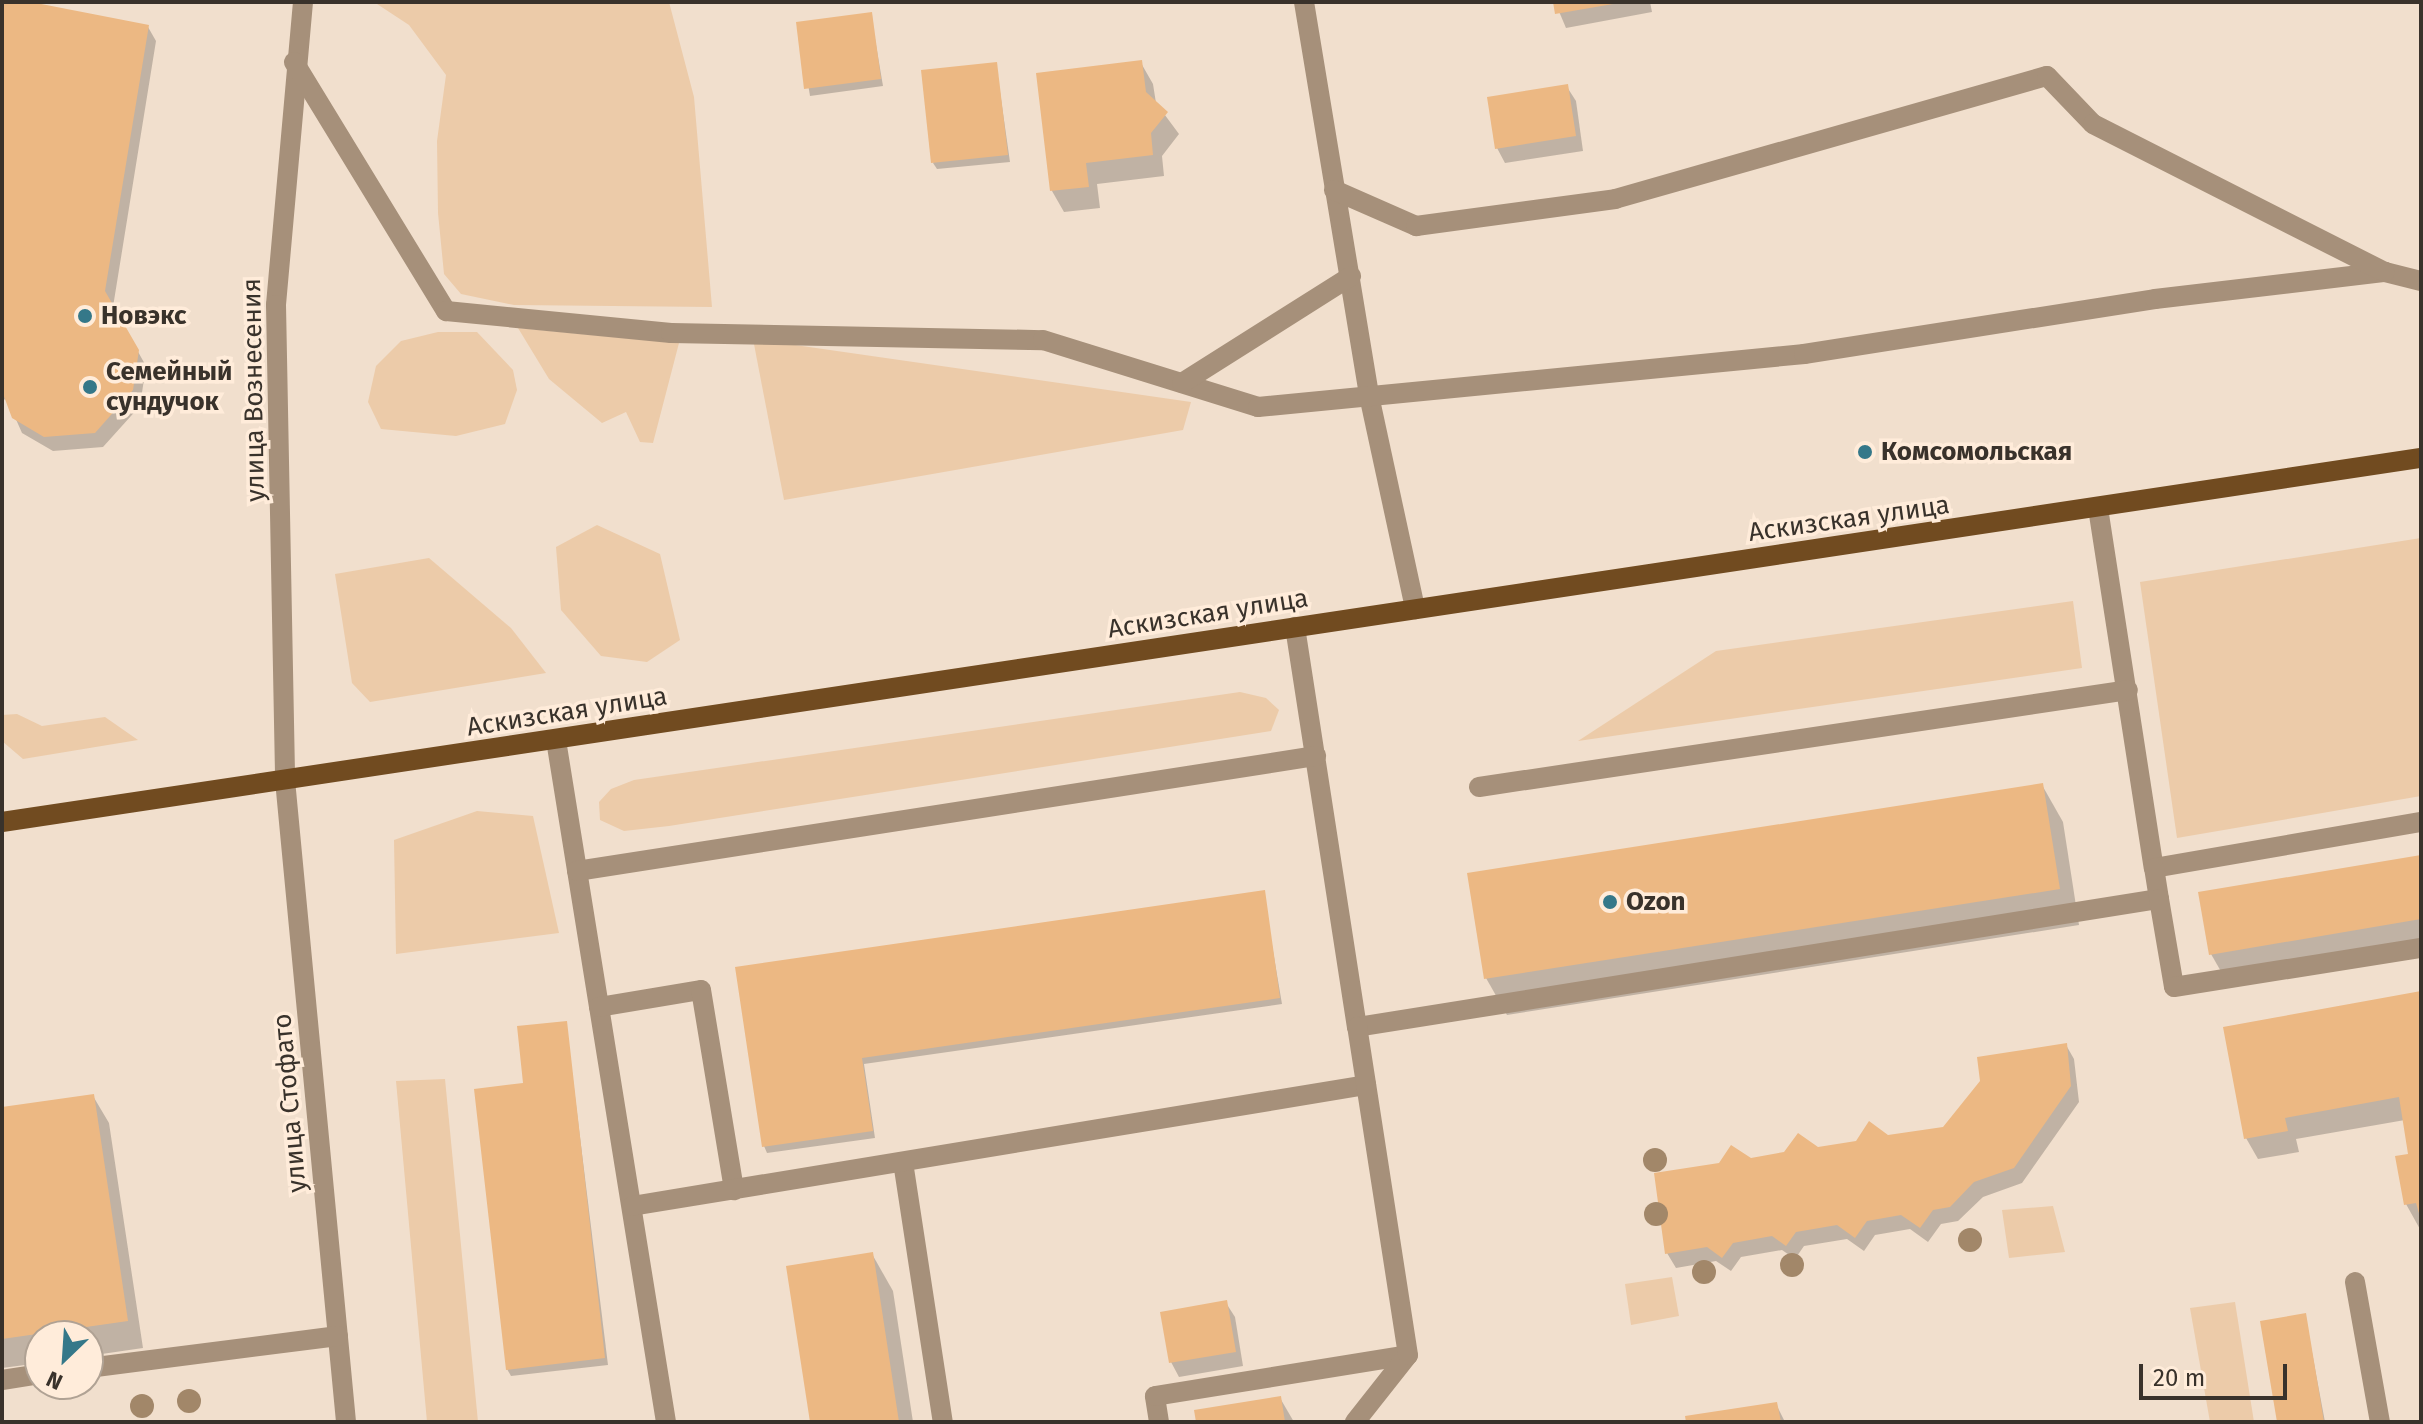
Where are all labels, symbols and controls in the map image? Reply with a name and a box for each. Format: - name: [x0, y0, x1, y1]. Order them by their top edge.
- street label: улица Вознесения: [236, 278, 272, 502]
- place label: Новэкс: [101, 300, 187, 332]
- marker: Новэкс: [76, 307, 94, 325]
- place label: Семейный сундучок: [106, 356, 232, 418]
- marker: Семейный сундучок: [81, 378, 99, 396]
- place label: Комсомольская: [1881, 436, 2072, 468]
- marker: Комсомольская: [1856, 443, 1874, 461]
- street label: Аскизская улица: [1746, 489, 1952, 549]
- street label: Аскизская улица: [1105, 583, 1311, 645]
- street label: Аскизская улица: [464, 681, 670, 743]
- place label: Ozon: [1626, 886, 1686, 918]
- marker: Ozon: [1601, 893, 1619, 911]
- street label: улица Стофато: [267, 1012, 313, 1194]
- north arrow: [24, 1320, 104, 1400]
- scale bar: [2143, 1348, 2291, 1398]
- text: 20 m: [2153, 1364, 2205, 1392]
- text: N: [42, 1365, 67, 1396]

